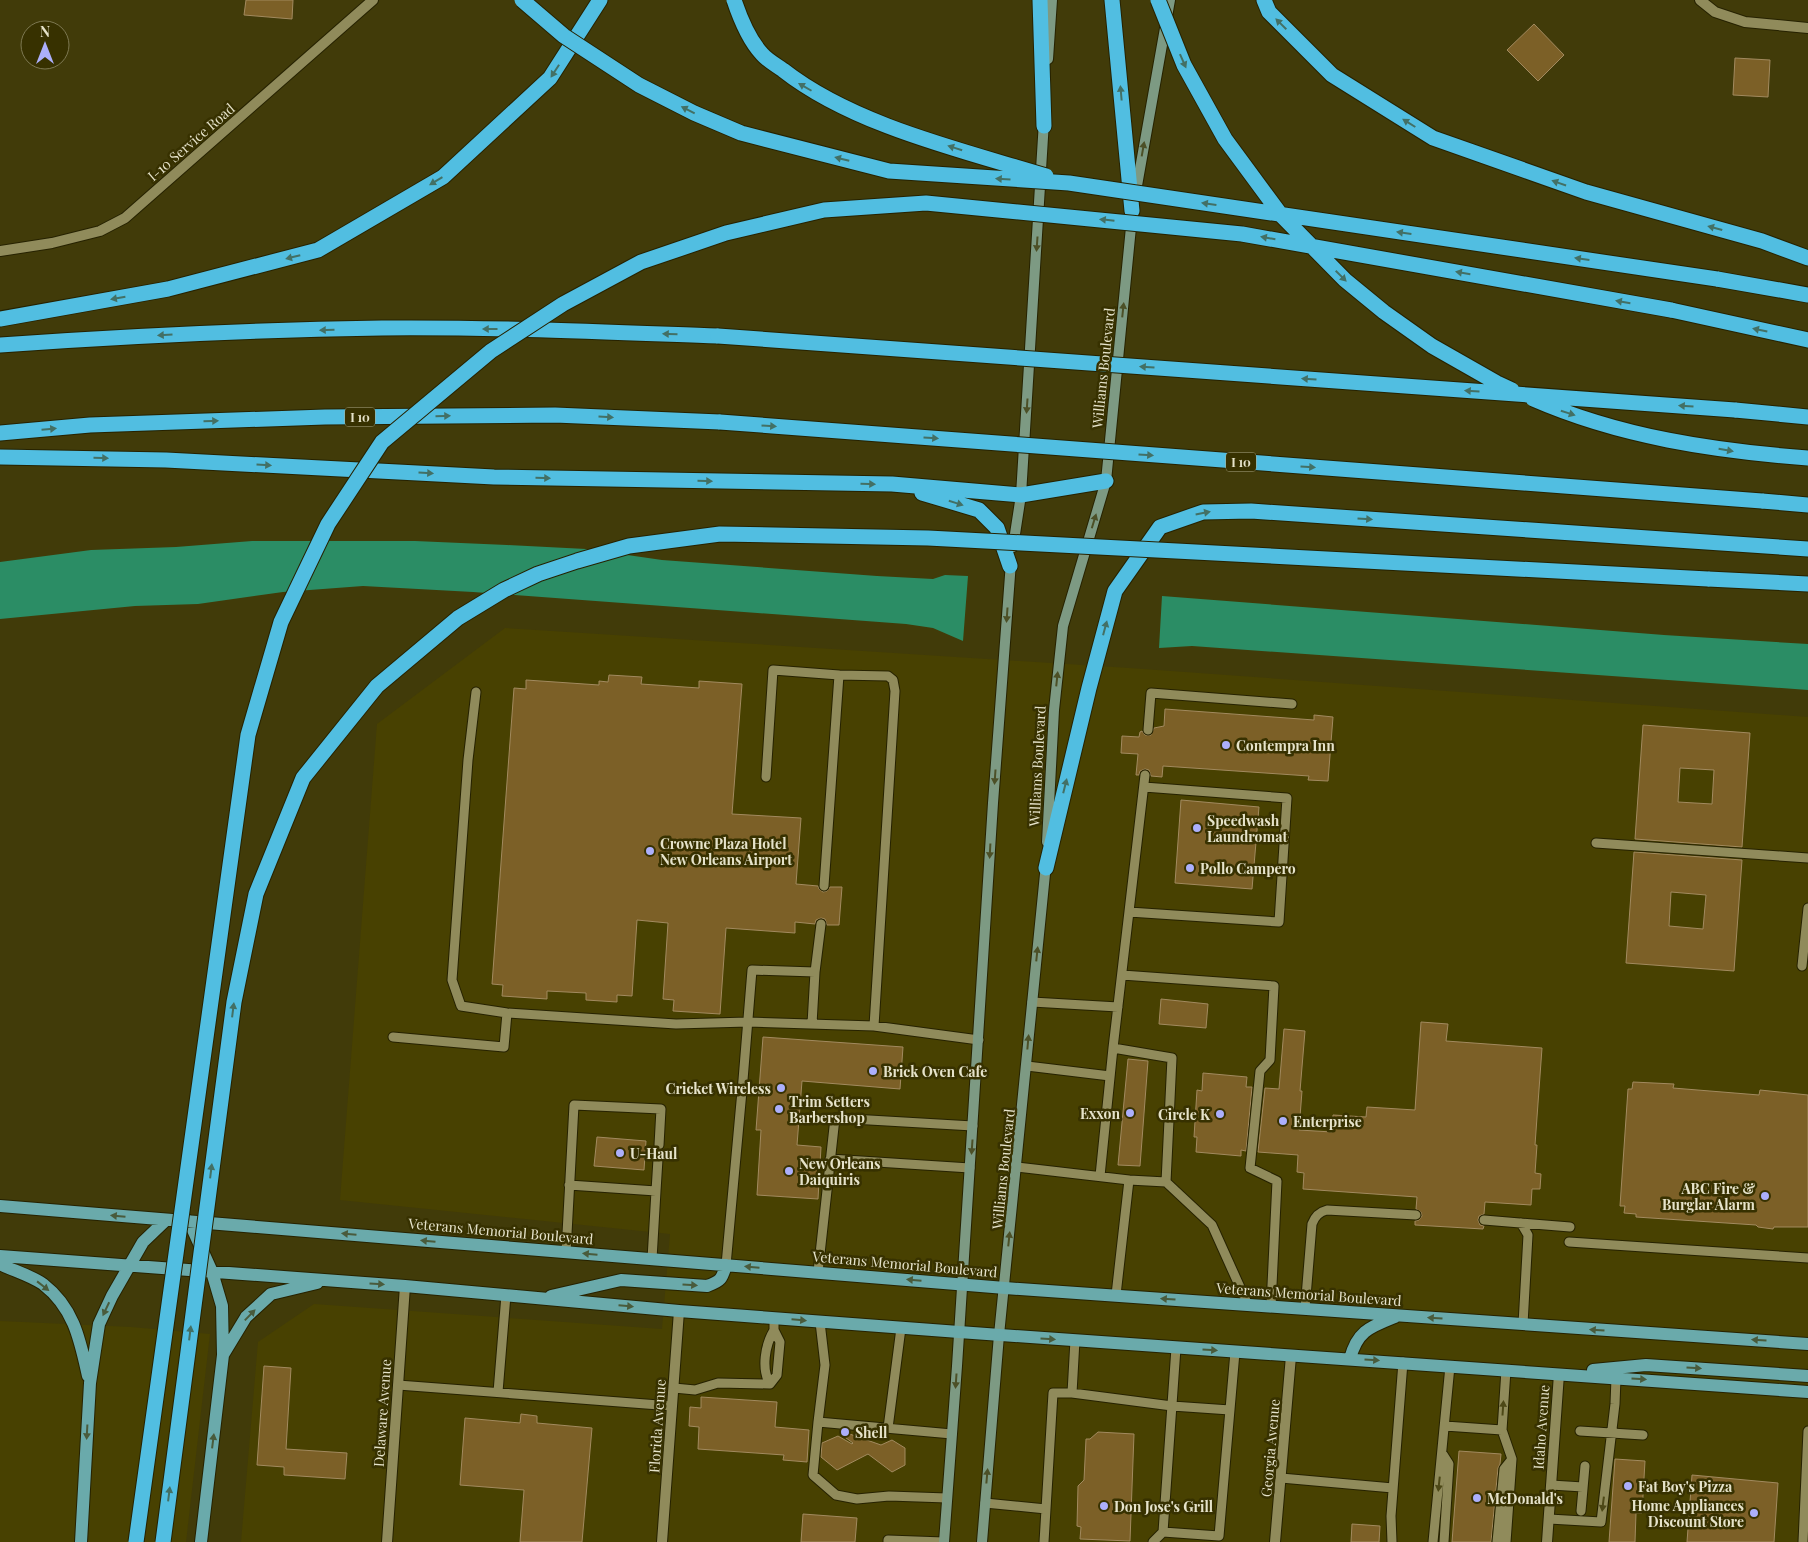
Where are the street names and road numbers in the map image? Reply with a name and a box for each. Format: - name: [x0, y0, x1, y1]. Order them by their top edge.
- street label: I-10 Service Road: [143, 99, 239, 185]
- street label: Williams Boulevard: [1087, 307, 1119, 430]
- road number: I 10: [345, 408, 375, 427]
- road number: I 10: [1226, 452, 1256, 472]
- street label: Williams Boulevard: [1024, 705, 1050, 828]
- street label: Williams Boulevard: [987, 1108, 1019, 1231]
- street label: Veterans Memorial Boulevard: [407, 1213, 594, 1249]
- street label: Veterans Memorial Boulevard: [811, 1246, 998, 1282]
- street label: Veterans Memorial Boulevard: [1215, 1278, 1402, 1310]
- street label: Delaware Avenue: [369, 1358, 395, 1468]
- street label: Florida Avenue: [644, 1379, 670, 1473]
- street label: Idaho Avenue: [1529, 1384, 1553, 1470]
- street label: Georgia Avenue: [1256, 1398, 1284, 1498]

